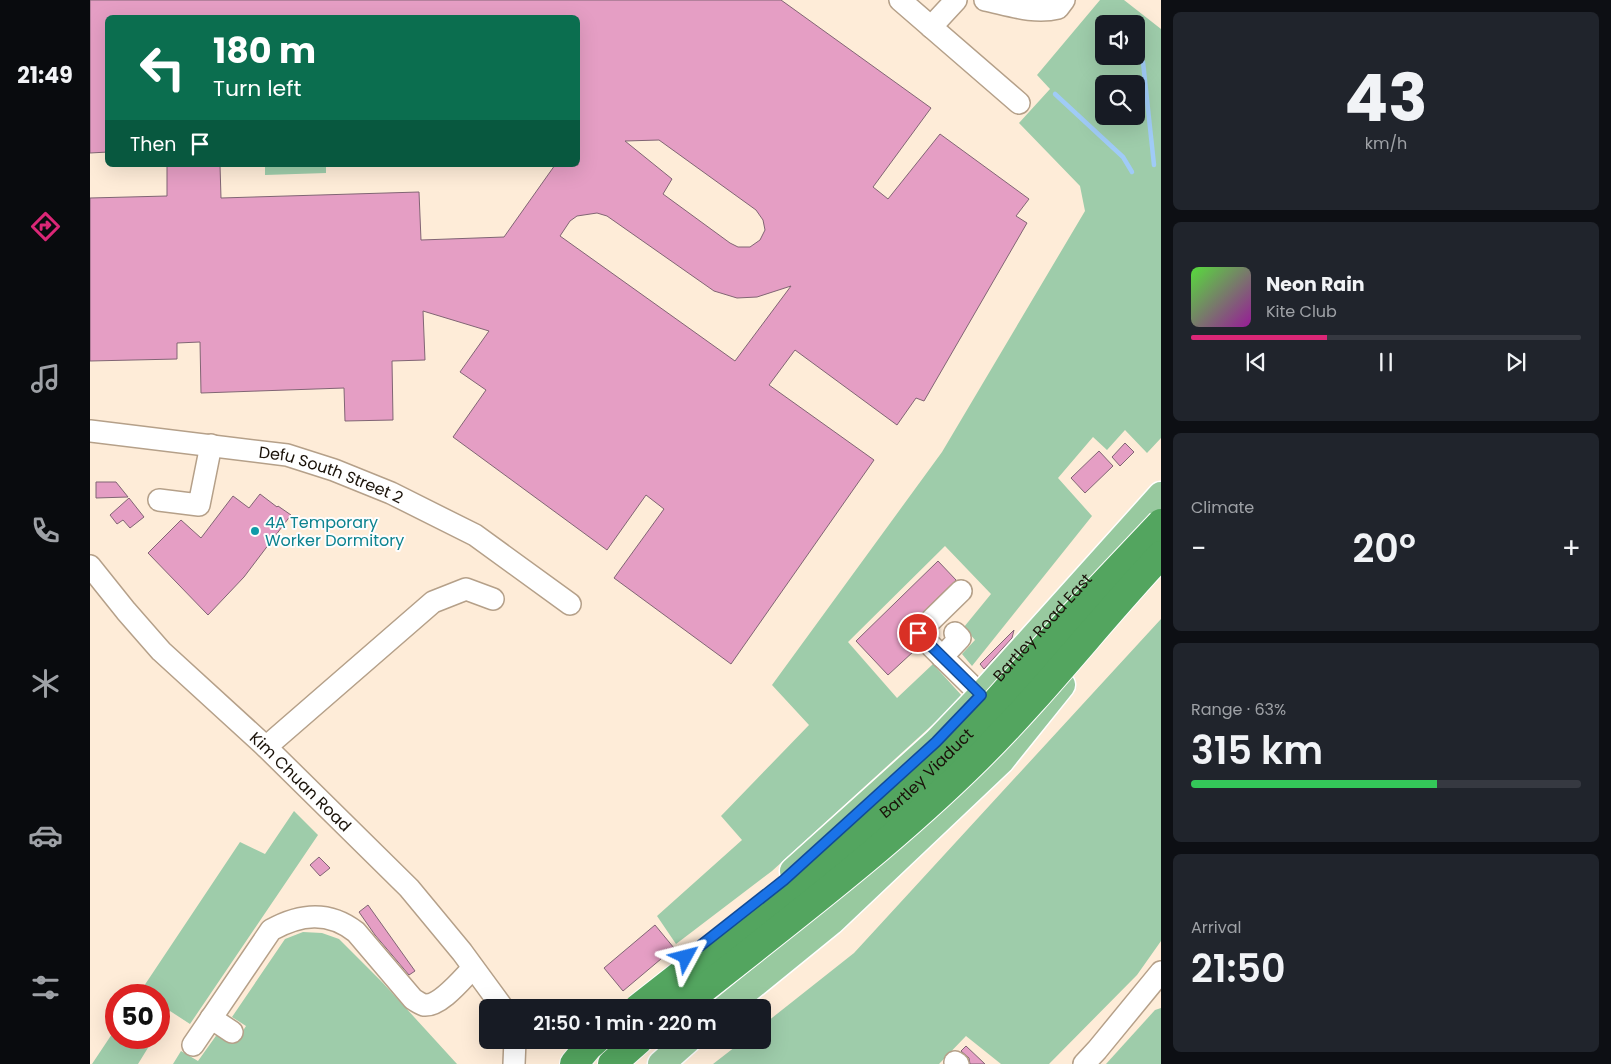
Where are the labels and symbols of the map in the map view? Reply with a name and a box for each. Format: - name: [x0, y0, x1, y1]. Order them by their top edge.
- street label: Defu South Street 2: [258, 440, 407, 509]
- place label: 4A Temporary Worker Dormitory: [265, 511, 404, 552]
- marker: 4A Temporary Worker Dormitory: [249, 525, 261, 537]
- street label: Bartley Road East: [987, 568, 1097, 686]
- pin: [897, 612, 939, 654]
- street label: Bartley Viaduct: [874, 723, 978, 823]
- street label: Kim Chuan Road: [245, 726, 357, 837]
- position arrow: [659, 930, 711, 982]
- speed limit sign: 50: [105, 984, 170, 1049]

